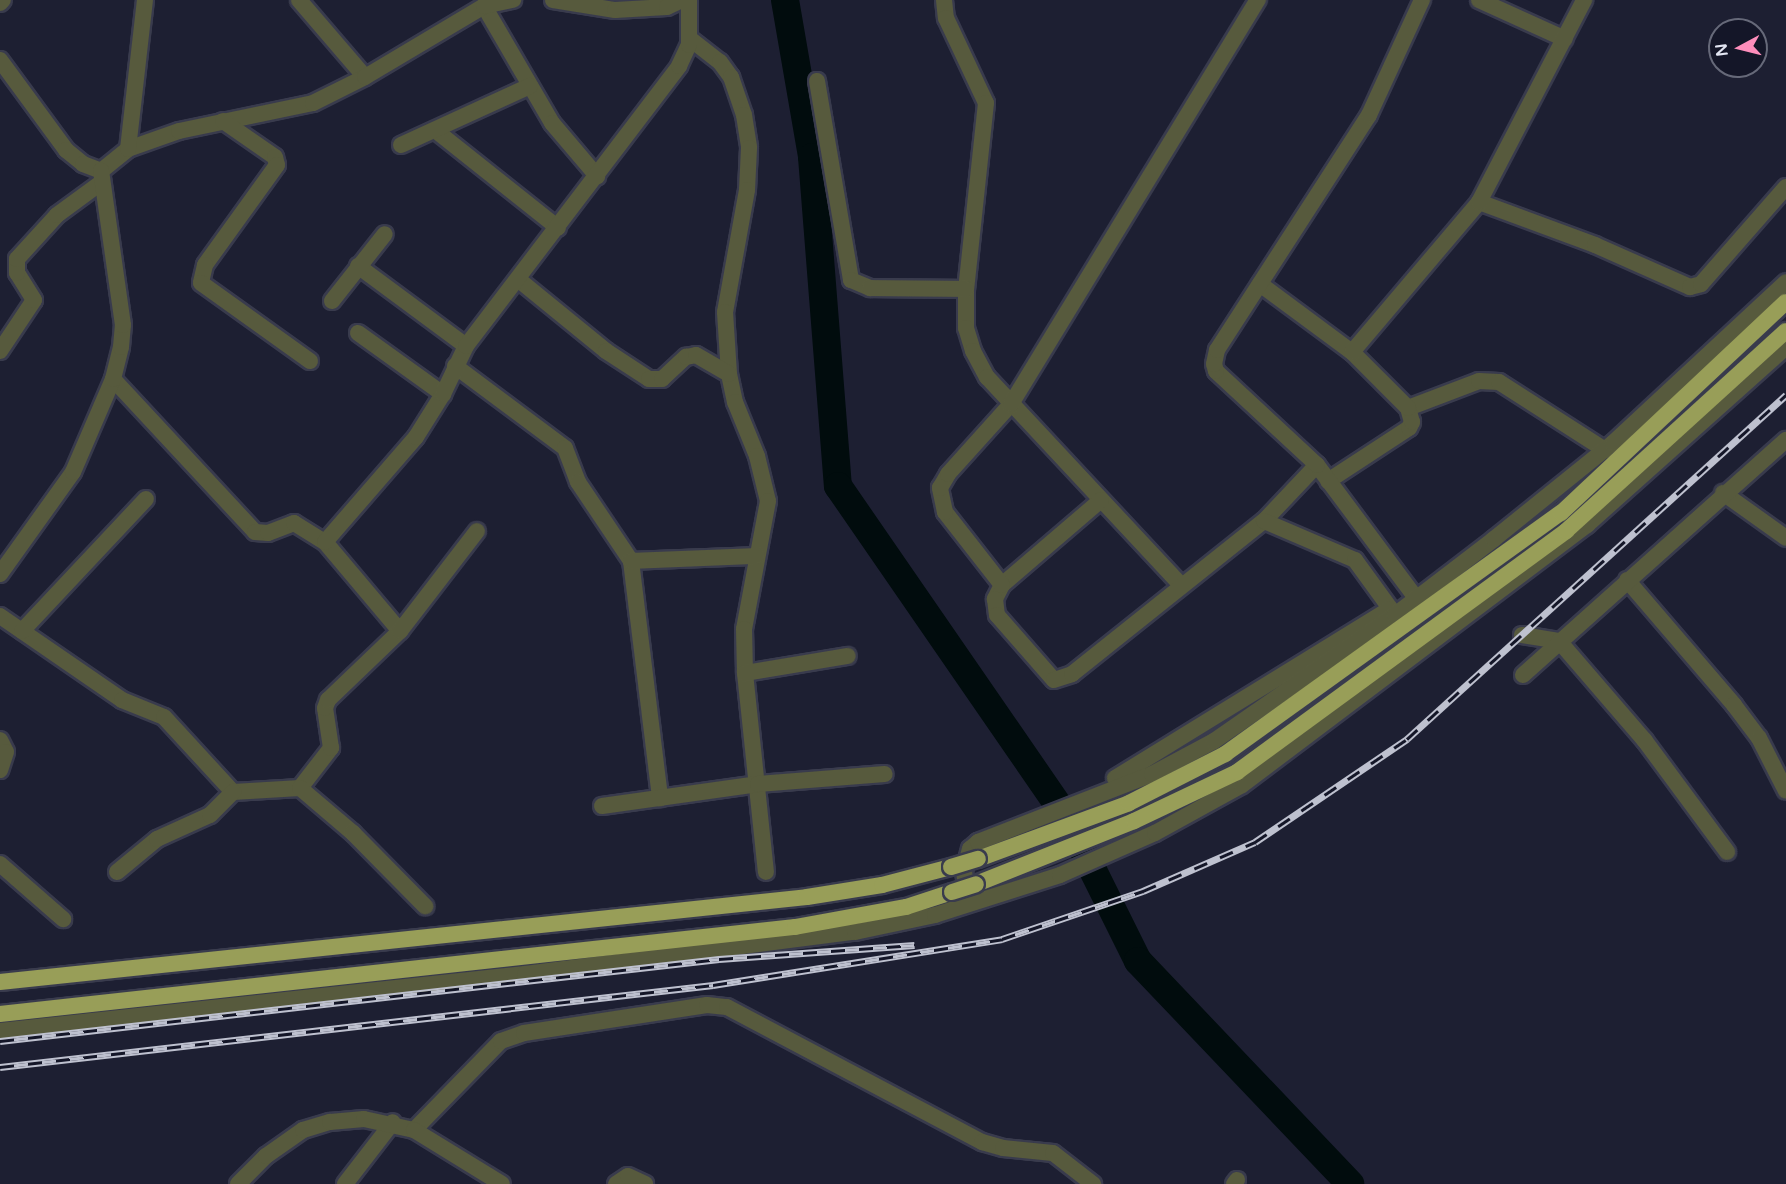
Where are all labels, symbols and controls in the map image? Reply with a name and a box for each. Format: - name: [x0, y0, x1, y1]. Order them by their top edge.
- north arrow: [1708, 18, 1768, 78]
- text: N: [1711, 42, 1733, 58]

